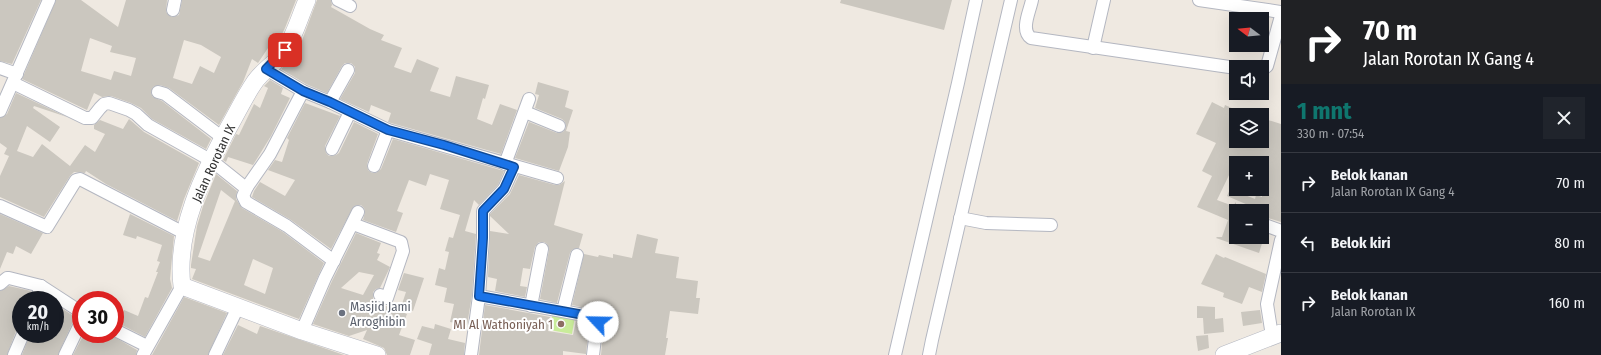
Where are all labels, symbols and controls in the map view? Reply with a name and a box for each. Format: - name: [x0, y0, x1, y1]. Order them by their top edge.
- north arrow: [1229, 12, 1269, 52]
- map controls: [1229, 12, 1269, 244]
- text: 70 m: [1363, 14, 1417, 47]
- icon: right: [1297, 16, 1349, 68]
- pin: [268, 33, 302, 67]
- icon: arrive: [274, 39, 296, 61]
- text: Jalan Rorotan IX Gang 4: [1363, 48, 1534, 70]
- button: sound: [1229, 60, 1269, 100]
- text: 1 mnt: [1297, 97, 1351, 125]
- button: close: [1543, 97, 1585, 139]
- button: layers: [1229, 108, 1269, 148]
- street label: Jalan Rorotan IX: [189, 121, 238, 205]
- text: 330 m · 07:54: [1297, 126, 1364, 141]
- button: +: [1229, 156, 1269, 196]
- text: Belok kanan: [1331, 166, 1408, 184]
- icon: right: [1297, 172, 1319, 194]
- text: 70 m: [1556, 174, 1585, 192]
- text: Jalan Rorotan IX Gang 4: [1331, 184, 1455, 199]
- button: −: [1229, 204, 1269, 244]
- icon: left: [1297, 232, 1319, 254]
- text: Belok kiri: [1331, 234, 1391, 252]
- text: 80 m: [1555, 234, 1585, 252]
- text: Belok kanan: [1331, 286, 1408, 304]
- speed limit sign: 30: [72, 291, 124, 343]
- icon: right: [1297, 292, 1319, 314]
- text: 160 m: [1549, 294, 1585, 312]
- place label: Masjid Jami Arroghibin: [350, 299, 411, 329]
- text: 20: [28, 300, 48, 324]
- position arrow: [577, 301, 619, 343]
- text: Jalan Rorotan IX: [1331, 304, 1415, 319]
- marker: Masjid Jami Arroghibin: [337, 308, 347, 318]
- place label: MI Al Wathoniyah 1: [453, 317, 553, 332]
- marker: MI Al Wathoniyah 1: [556, 319, 566, 329]
- text: km/h: [27, 321, 49, 333]

